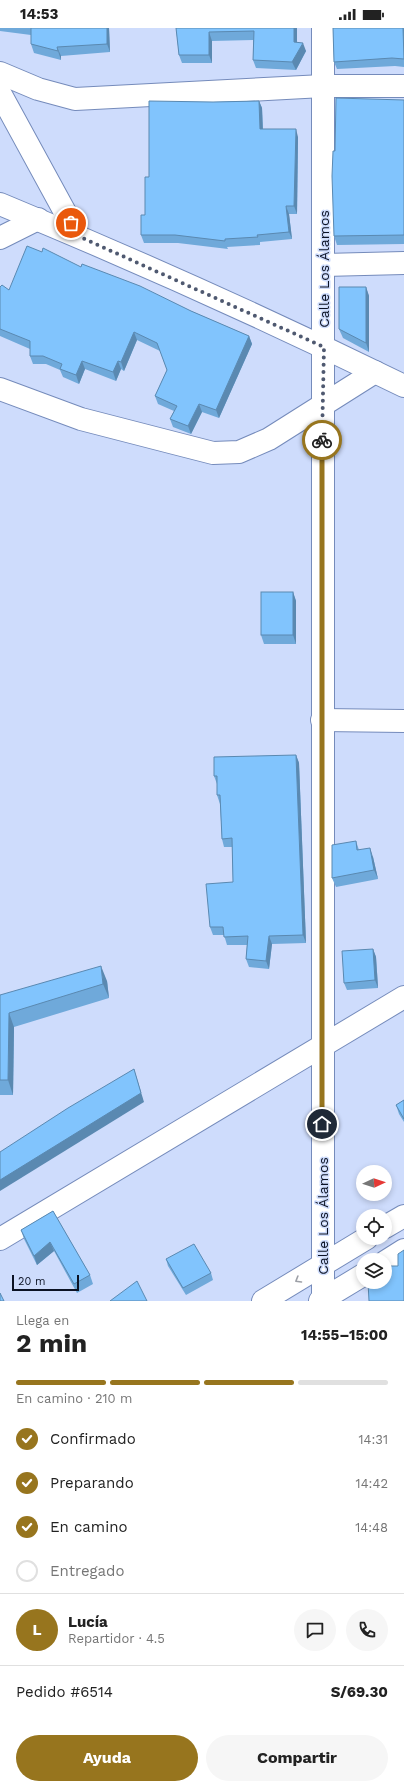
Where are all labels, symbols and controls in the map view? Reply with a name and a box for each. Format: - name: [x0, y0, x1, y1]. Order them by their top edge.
- text: 14:53: [20, 5, 58, 23]
- pin: [54, 206, 88, 240]
- street label: Calle Los Álamos: [316, 210, 332, 328]
- icon: bag: [60, 212, 82, 234]
- courier: [302, 420, 342, 460]
- icon: bike: [311, 429, 333, 451]
- pin: [305, 1107, 339, 1141]
- icon: home: [311, 1113, 333, 1135]
- street label: Calle Los Álamos: [315, 1157, 331, 1275]
- north arrow: [356, 1165, 392, 1201]
- map controls: [356, 1165, 392, 1289]
- button: locate: [356, 1209, 392, 1245]
- button: layers: [356, 1253, 392, 1289]
- scale bar: [12, 1273, 79, 1292]
- text: 20 m: [18, 1275, 46, 1288]
- one-way arrow: [295, 1275, 302, 1282]
- text: Llega en: [16, 1313, 69, 1328]
- text: 14:55–15:00: [301, 1326, 388, 1344]
- text: 2 min: [16, 1328, 87, 1358]
- text: En camino · 210 m: [16, 1391, 132, 1406]
- icon: check: [16, 1428, 38, 1450]
- text: Confirmado: [50, 1430, 136, 1448]
- text: 14:31: [358, 1432, 388, 1447]
- icon: check: [16, 1472, 38, 1494]
- text: Preparando: [50, 1474, 134, 1492]
- text: 14:42: [356, 1476, 388, 1491]
- icon: check: [16, 1516, 38, 1538]
- text: En camino: [50, 1518, 127, 1536]
- text: 14:48: [355, 1520, 388, 1535]
- text: Entregado: [50, 1562, 124, 1580]
- button: chat: [294, 1609, 336, 1651]
- button: phone: [346, 1609, 388, 1651]
- text: Lucía: [68, 1613, 108, 1631]
- text: L: [32, 1621, 42, 1639]
- text: Repartidor · 4.5: [68, 1631, 165, 1646]
- text: Pedido #6514: [16, 1683, 113, 1701]
- text: S/69.30: [331, 1683, 388, 1701]
- button: Ayuda: [16, 1735, 198, 1781]
- button: Compartir: [206, 1735, 388, 1781]

